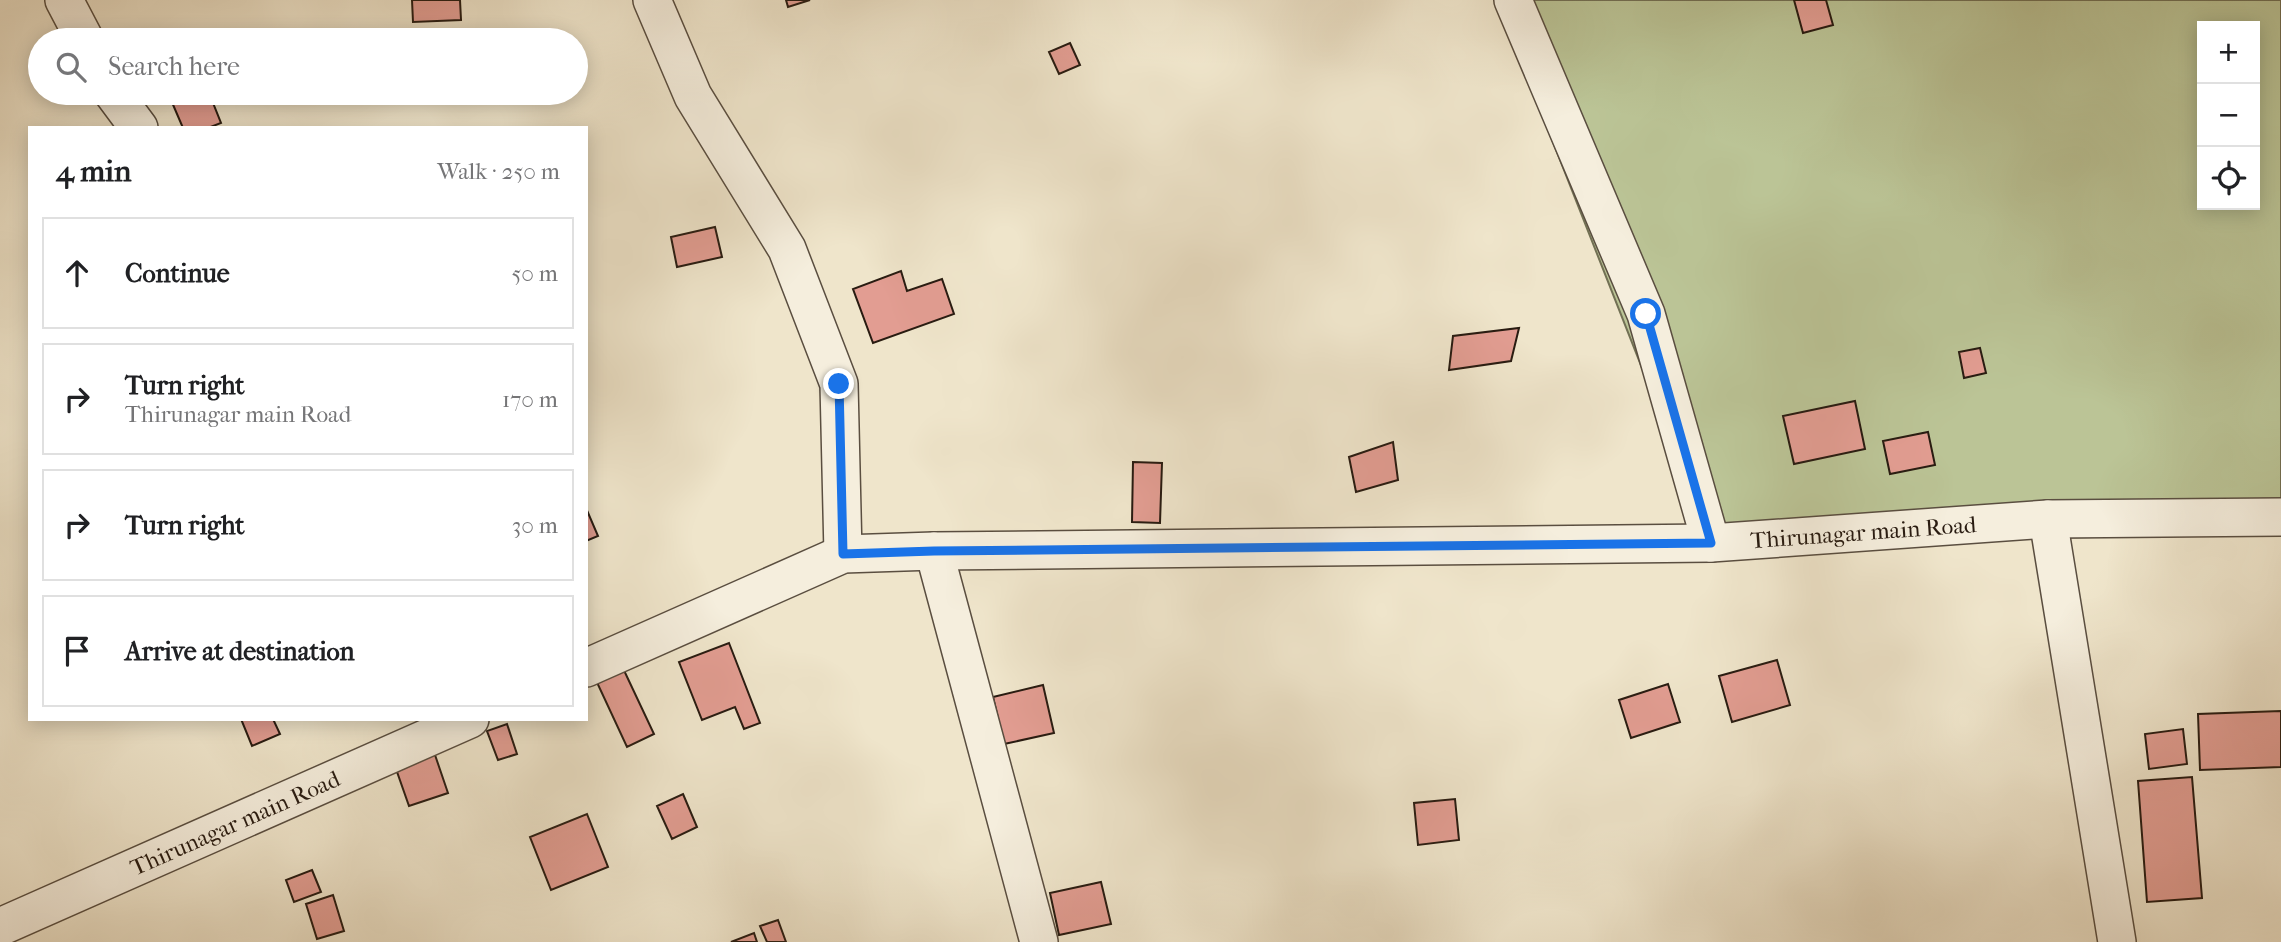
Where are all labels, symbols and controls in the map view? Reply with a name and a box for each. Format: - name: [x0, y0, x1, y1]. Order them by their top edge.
- map controls: [2197, 21, 2260, 210]
- button: +: [2197, 21, 2260, 84]
- search box: [28, 28, 588, 105]
- icon: search: [52, 48, 90, 86]
- text: Search here: [108, 51, 240, 82]
- button: −: [2197, 84, 2260, 147]
- button: locate: [2197, 147, 2260, 210]
- text: 4 min: [56, 154, 131, 189]
- text: Walk · 250 m: [437, 158, 560, 185]
- icon: ahead: [58, 254, 96, 292]
- text: Continue: [125, 258, 230, 289]
- text: 50 m: [511, 260, 558, 287]
- route start: [1630, 298, 1661, 329]
- route end: [823, 368, 854, 399]
- text: Turn right: [125, 370, 245, 401]
- icon: right: [58, 380, 96, 418]
- text: 170 m: [502, 386, 558, 413]
- text: Thirunagar main Road: [125, 401, 351, 428]
- icon: right: [58, 506, 96, 544]
- text: Turn right: [125, 510, 245, 541]
- street label: Thirunagar main Road: [1750, 511, 1978, 554]
- text: 30 m: [512, 512, 558, 539]
- icon: arrive: [58, 632, 96, 670]
- text: Arrive at destination: [125, 636, 355, 667]
- street label: Thirunagar main Road: [126, 765, 345, 882]

